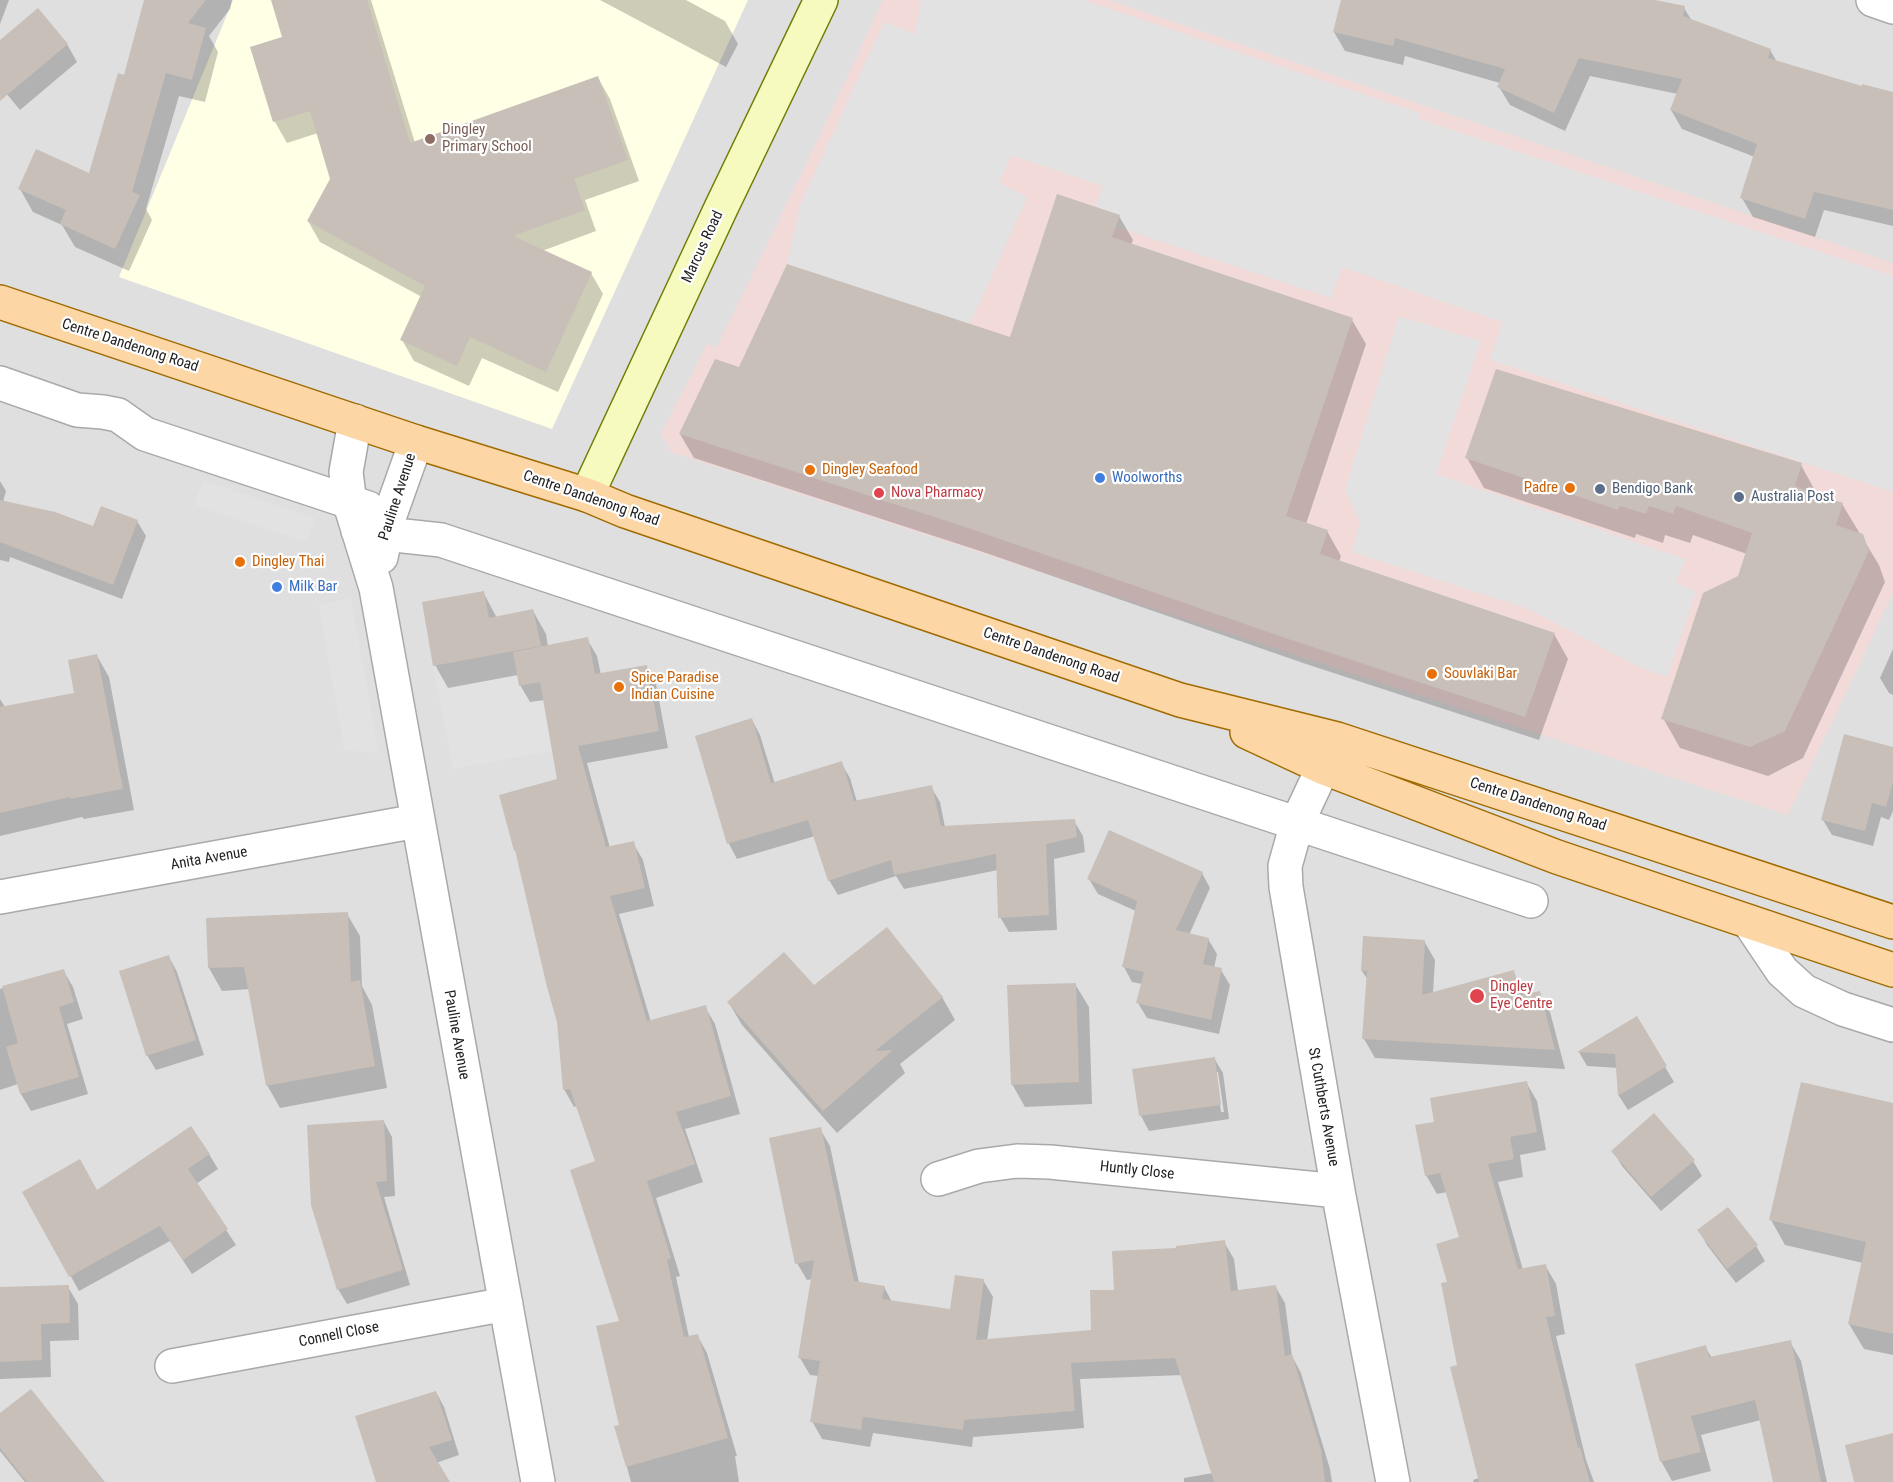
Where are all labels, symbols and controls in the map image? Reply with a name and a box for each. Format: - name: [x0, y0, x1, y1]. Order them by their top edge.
- place label: Dingley Primary School: [442, 121, 532, 156]
- marker: Dingley Primary School: [423, 132, 437, 146]
- street label: Marcus Road: [678, 208, 728, 286]
- street label: Centre Dandenong Road: [59, 315, 201, 377]
- street label: Pauline Avenue: [375, 451, 421, 543]
- place label: Dingley Seafood: [822, 461, 918, 479]
- marker: Dingley Seafood: [803, 463, 817, 477]
- street label: Centre Dandenong Road: [521, 467, 661, 531]
- place label: Woolworths: [1112, 469, 1182, 487]
- marker: Woolworths: [1093, 471, 1107, 485]
- place label: Padre: [1524, 479, 1558, 497]
- place label: Bendigo Bank: [1612, 480, 1693, 498]
- marker: Padre: [1563, 481, 1577, 495]
- marker: Bendigo Bank: [1593, 482, 1607, 496]
- place label: Nova Pharmacy: [891, 484, 984, 502]
- marker: Nova Pharmacy: [872, 486, 886, 500]
- place label: Australia Post: [1751, 488, 1834, 506]
- marker: Australia Post: [1732, 490, 1746, 504]
- place label: Dingley Thai: [252, 553, 324, 571]
- marker: Dingley Thai: [233, 555, 247, 569]
- place label: Milk Bar: [289, 578, 337, 596]
- marker: Milk Bar: [270, 580, 284, 594]
- street label: Centre Dandenong Road: [981, 624, 1121, 688]
- place label: Souvlaki Bar: [1444, 665, 1517, 683]
- marker: Souvlaki Bar: [1425, 667, 1439, 681]
- place label: Spice Paradise Indian Cuisine: [631, 669, 719, 704]
- marker: Spice Paradise Indian Cuisine: [612, 680, 626, 694]
- street label: Centre Dandenong Road: [1467, 774, 1609, 836]
- street label: Anita Avenue: [169, 843, 249, 875]
- place label: Dingley Eye Centre: [1490, 978, 1553, 1013]
- marker: Dingley Eye Centre: [1468, 987, 1486, 1005]
- street label: Pauline Avenue: [439, 989, 473, 1081]
- street label: St Cuthberts Avenue: [1304, 1046, 1342, 1168]
- street label: Huntly Close: [1099, 1158, 1175, 1184]
- street label: Connell Close: [297, 1318, 381, 1352]

